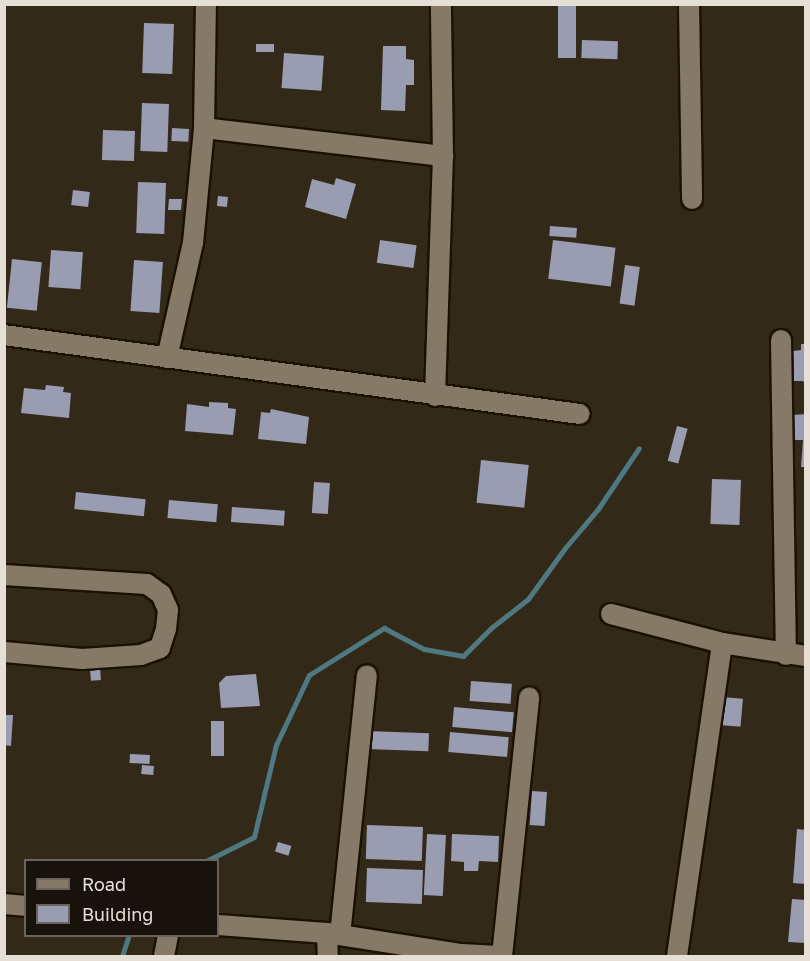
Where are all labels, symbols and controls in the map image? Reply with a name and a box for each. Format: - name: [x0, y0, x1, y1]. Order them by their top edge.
- legend: [24, 859, 219, 937]
- text: Road: [82, 873, 126, 895]
- text: Building: [82, 903, 153, 925]

